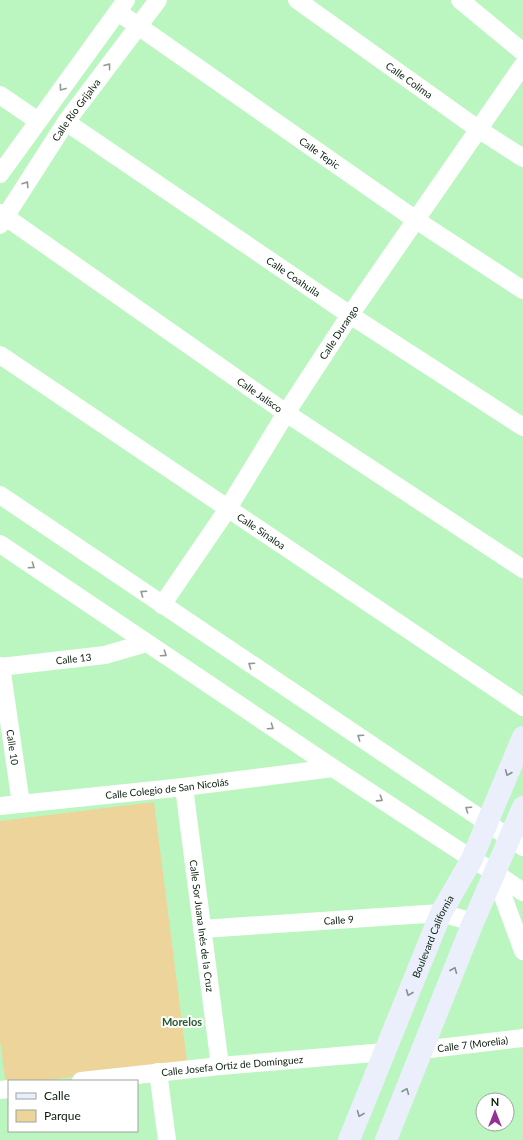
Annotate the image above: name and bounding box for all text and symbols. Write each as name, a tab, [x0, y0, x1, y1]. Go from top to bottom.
street label: Calle Colima	[384, 59, 435, 101]
one-way arrow	[103, 63, 111, 70]
street label: Calle Río Grijalva	[49, 76, 103, 143]
one-way arrow	[60, 84, 67, 91]
street label: Calle Tepic	[297, 135, 342, 171]
one-way arrow	[22, 181, 29, 188]
street label: Calle Coahuila	[264, 254, 323, 299]
street label: Calle Durango	[317, 303, 361, 362]
street label: Calle Jalisco	[235, 375, 285, 415]
street label: Calle Sinaloa	[235, 510, 288, 551]
one-way arrow	[28, 561, 35, 568]
one-way arrow	[141, 590, 148, 597]
one-way arrow	[159, 649, 166, 656]
street label: Calle 13	[55, 651, 92, 667]
one-way arrow	[249, 663, 256, 670]
one-way arrow	[267, 722, 274, 729]
street label: Calle 10	[4, 729, 21, 766]
one-way arrow	[357, 735, 364, 742]
one-way arrow	[505, 768, 513, 776]
street label: Calle Colegio de San Nicolás	[105, 775, 229, 801]
one-way arrow	[375, 794, 382, 801]
one-way arrow	[465, 806, 472, 814]
street label: Calle Sor Juana Inés de la Cruz	[187, 859, 216, 993]
street label: Boulevard California	[409, 893, 456, 980]
street label: Calle 9	[323, 913, 354, 927]
one-way arrow	[449, 967, 457, 975]
one-way arrow	[405, 990, 413, 997]
district label: Morelos	[162, 1015, 202, 1028]
street label: Calle 7 (Morelia)	[437, 1034, 509, 1054]
street label: Calle Josefa Ortiz de Domínguez	[161, 1053, 304, 1078]
legend	[8, 1080, 138, 1132]
one-way arrow	[401, 1087, 409, 1094]
text: Calle	[44, 1088, 70, 1103]
north arrow	[475, 1092, 515, 1132]
text: N	[491, 1095, 499, 1108]
text: Parque	[44, 1108, 81, 1123]
one-way arrow	[356, 1110, 364, 1117]

